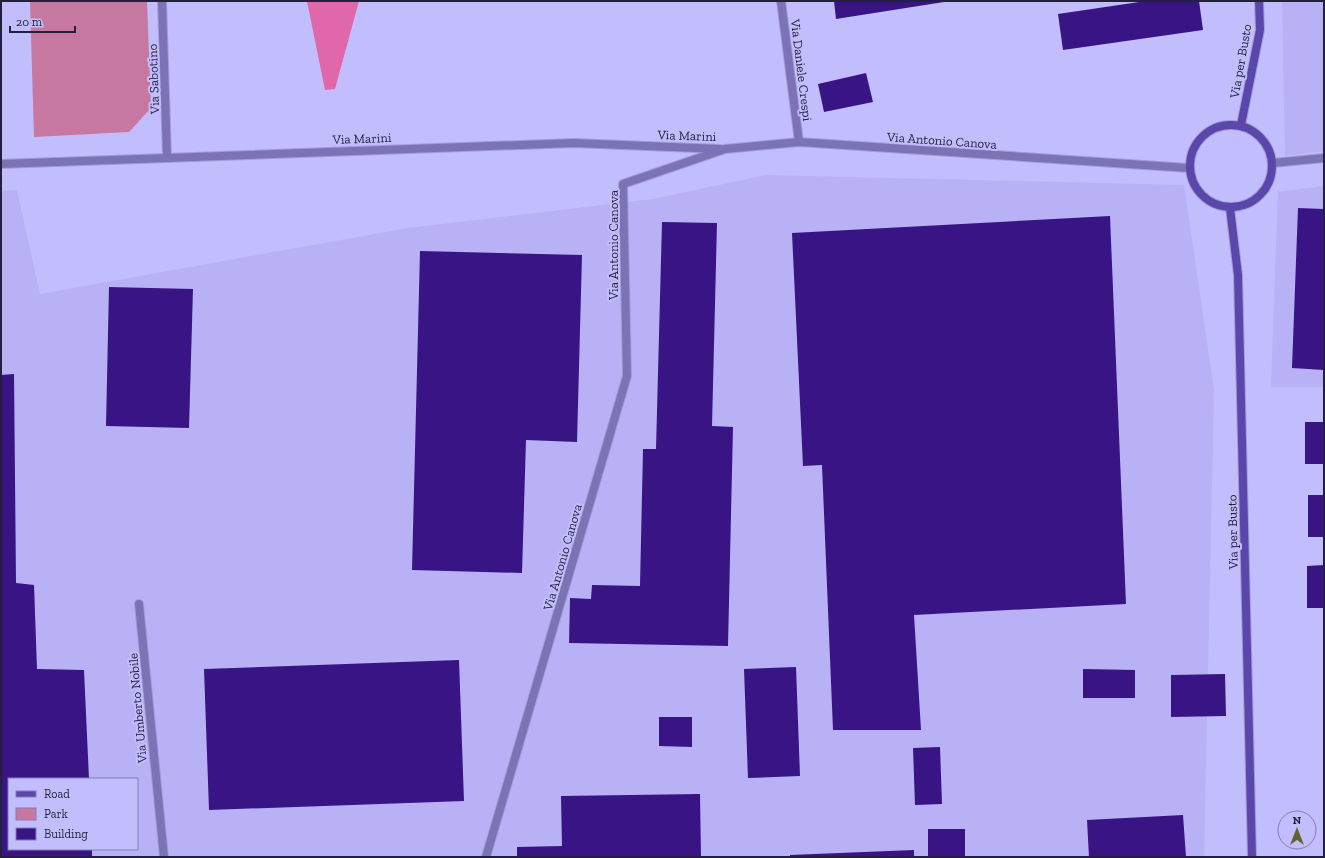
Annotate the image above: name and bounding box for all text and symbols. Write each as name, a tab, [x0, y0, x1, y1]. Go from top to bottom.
scale bar	[10, 8, 75, 34]
text: 20 m	[16, 15, 43, 29]
street label: Via Daniele Crespi	[788, 17, 815, 122]
street label: Via per Busto	[1226, 23, 1254, 100]
street label: Via Sabotino	[145, 43, 162, 115]
street label: Via Marini	[656, 127, 717, 144]
street label: Via Antonio Canova	[885, 129, 998, 152]
street label: Via Marini	[331, 130, 392, 147]
street label: Via Antonio Canova	[606, 189, 621, 301]
street label: Via per Busto	[1224, 494, 1241, 571]
street label: Via Antonio Canova	[540, 501, 585, 613]
street label: Via Umberto Nobile	[125, 652, 150, 765]
legend	[8, 778, 138, 850]
text: Road	[44, 787, 70, 801]
text: Park	[44, 807, 69, 821]
north arrow	[1277, 810, 1317, 850]
text: N	[1293, 814, 1302, 827]
text: Building	[44, 827, 88, 841]

